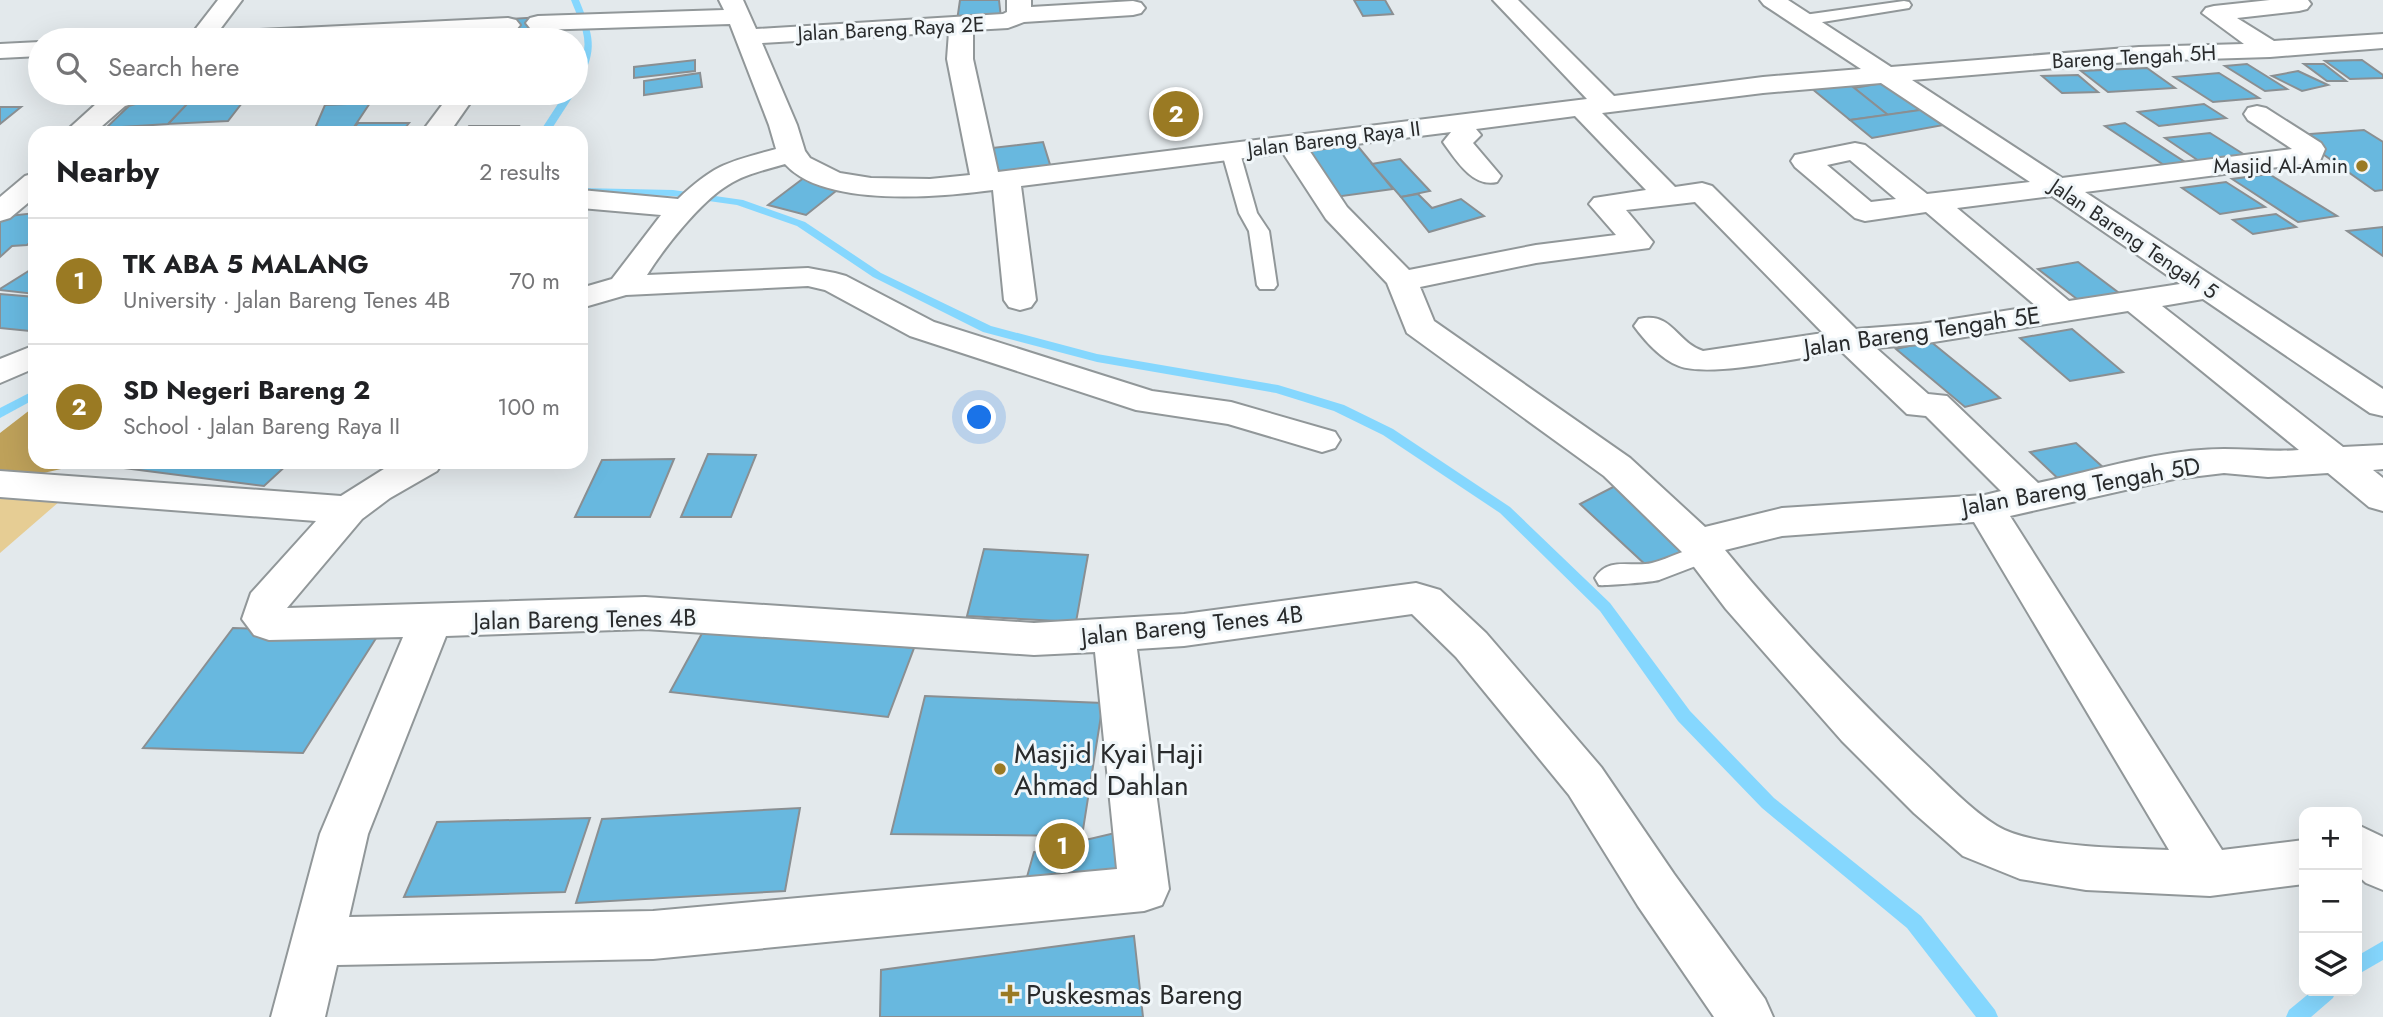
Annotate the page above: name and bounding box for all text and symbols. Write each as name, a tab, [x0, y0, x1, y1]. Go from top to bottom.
street label: Jalan Bareng Raya 2E	[794, 9, 985, 49]
search box	[28, 28, 588, 105]
street label: Bareng Tengah 5H	[2051, 38, 2217, 76]
icon: search	[52, 48, 90, 86]
text: Search here	[108, 48, 240, 86]
pin: 2	[1153, 88, 1199, 140]
street label: Jalan Bareng Raya II	[1243, 114, 1422, 165]
text: Nearby	[56, 150, 159, 193]
place label: Masjid Al-Amin	[2214, 151, 2348, 181]
text: 2 results	[479, 155, 560, 189]
marker: Masjid Al-Amin	[2354, 158, 2370, 174]
street label: Jalan Bareng Tengah 5	[2041, 170, 2224, 307]
text: TK ABA 5 MALANG	[123, 245, 369, 283]
text: 1	[73, 264, 85, 298]
text: 70 m	[509, 264, 560, 298]
text: University · Jalan Bareng Tenes 4B	[123, 283, 450, 317]
street label: Jalan Bareng Tengah 5E	[1799, 297, 2042, 365]
text: SD Negeri Bareng 2	[123, 371, 370, 409]
text: 2	[71, 390, 87, 424]
text: 100 m	[497, 390, 560, 424]
your location	[962, 400, 996, 434]
text: School · Jalan Bareng Raya II	[123, 409, 400, 443]
street label: Jalan Bareng Tengah 5D	[1956, 448, 2203, 525]
street label: Jalan Bareng Tenes 4B	[1076, 596, 1305, 654]
street label: Jalan Bareng Tenes 4B	[470, 600, 697, 638]
place label: Masjid Kyai Haji Ahmad Dahlan	[1014, 733, 1204, 806]
marker: Masjid Kyai Haji Ahmad Dahlan	[992, 761, 1008, 777]
map controls	[2299, 807, 2362, 996]
button: +	[2299, 807, 2362, 870]
pin: 1	[1039, 820, 1085, 872]
button: −	[2299, 870, 2362, 933]
button: layers	[2299, 933, 2362, 996]
place label: Puskesmas Bareng	[1026, 974, 1243, 1015]
marker: Puskesmas Bareng	[1000, 984, 1020, 1004]

